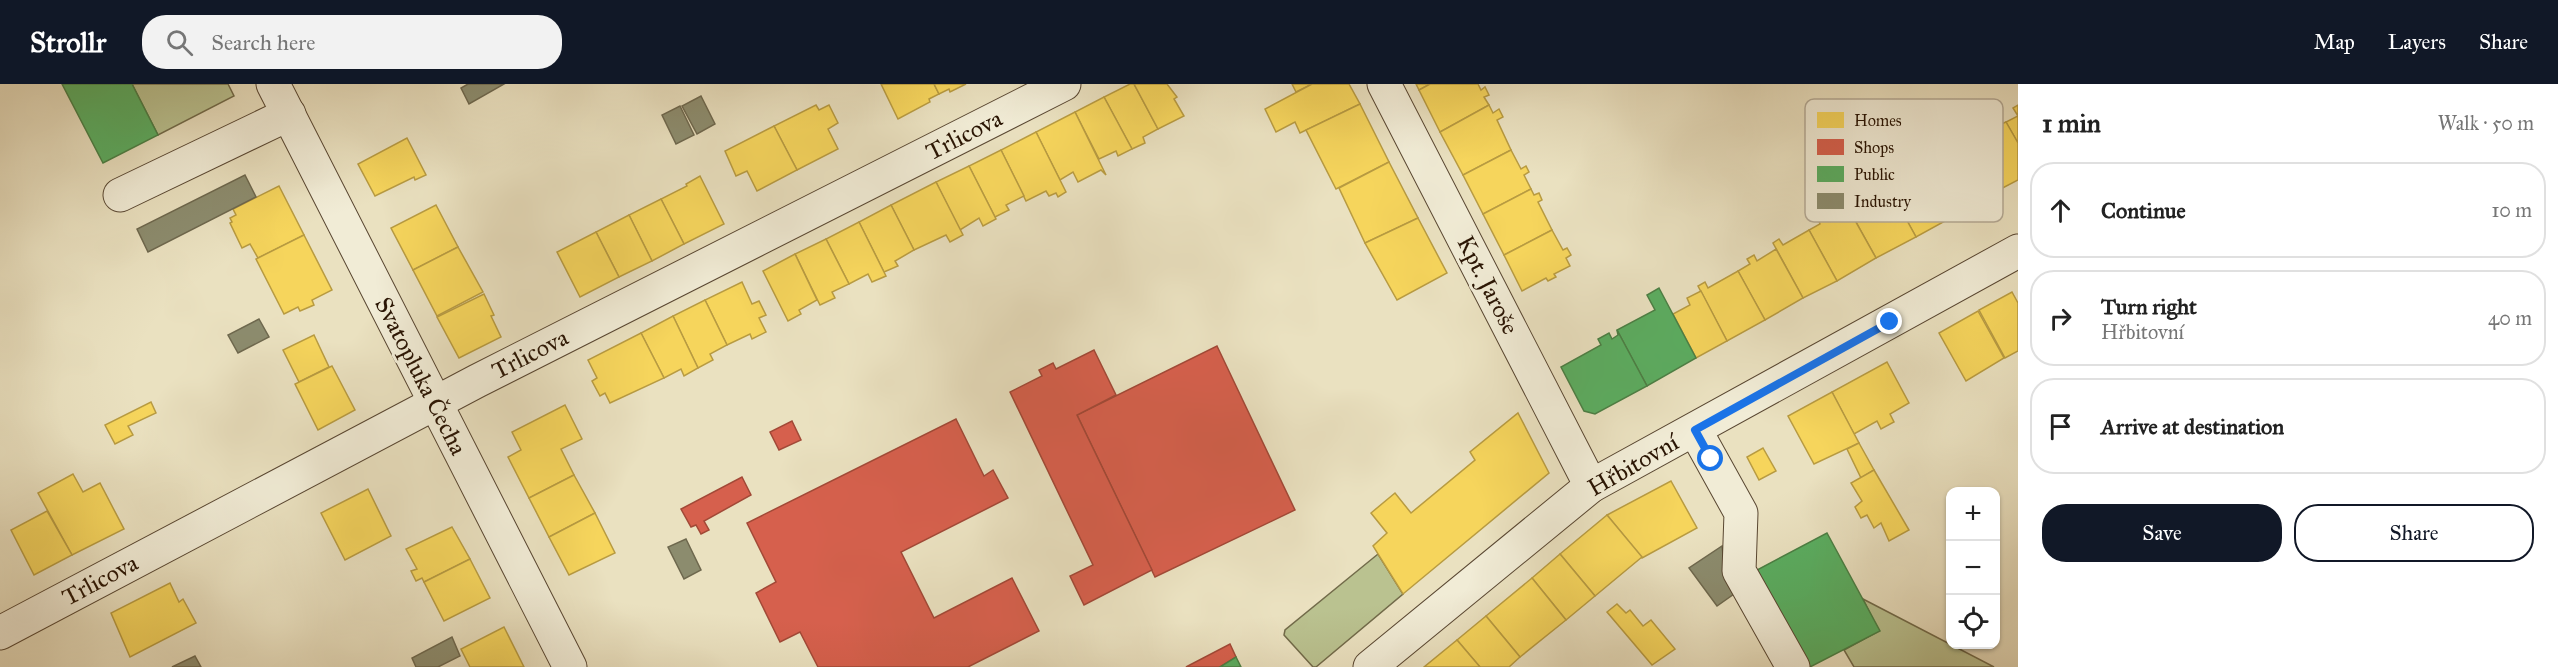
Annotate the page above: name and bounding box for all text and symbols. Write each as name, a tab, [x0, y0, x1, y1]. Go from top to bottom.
search box	[142, 15, 562, 69]
text: Strollr	[30, 25, 106, 60]
icon: search	[163, 26, 196, 59]
text: Search here	[211, 29, 315, 56]
text: Map	[2314, 29, 2355, 55]
text: Layers	[2388, 29, 2446, 55]
text: Share	[2479, 29, 2528, 55]
legend	[1805, 99, 2003, 222]
street label: Trlicova	[921, 103, 1008, 167]
text: 1 min	[2042, 107, 2101, 139]
text: Homes	[1854, 111, 1902, 130]
text: Walk · 50 m	[2438, 111, 2534, 135]
text: Shops	[1854, 138, 1894, 157]
text: Public	[1854, 165, 1895, 184]
text: Industry	[1854, 192, 1912, 211]
icon: ahead	[2044, 194, 2077, 227]
text: Continue	[2101, 197, 2186, 224]
text: 10 m	[2491, 198, 2532, 222]
street label: Kpt. Jaroše	[1450, 231, 1526, 339]
street label: Svatopluka Čecha	[368, 292, 474, 461]
text: Turn right	[2101, 293, 2197, 320]
icon: right	[2044, 302, 2077, 335]
text: 40 m	[2488, 306, 2532, 330]
route end	[1876, 308, 1902, 334]
text: Hřbitovní	[2101, 320, 2184, 344]
street label: Trlicova	[487, 322, 574, 386]
icon: arrive	[2044, 410, 2077, 443]
text: Arrive at destination	[2101, 413, 2284, 440]
street label: Hřbitovní	[1582, 426, 1685, 503]
route start	[1697, 445, 1723, 471]
map controls	[1946, 487, 2000, 649]
button: +	[1946, 487, 2000, 541]
button: Save	[2042, 504, 2282, 562]
button: Share	[2294, 504, 2534, 562]
button: −	[1946, 541, 2000, 595]
street label: Trlicova	[57, 547, 144, 612]
button: locate	[1946, 595, 2000, 649]

